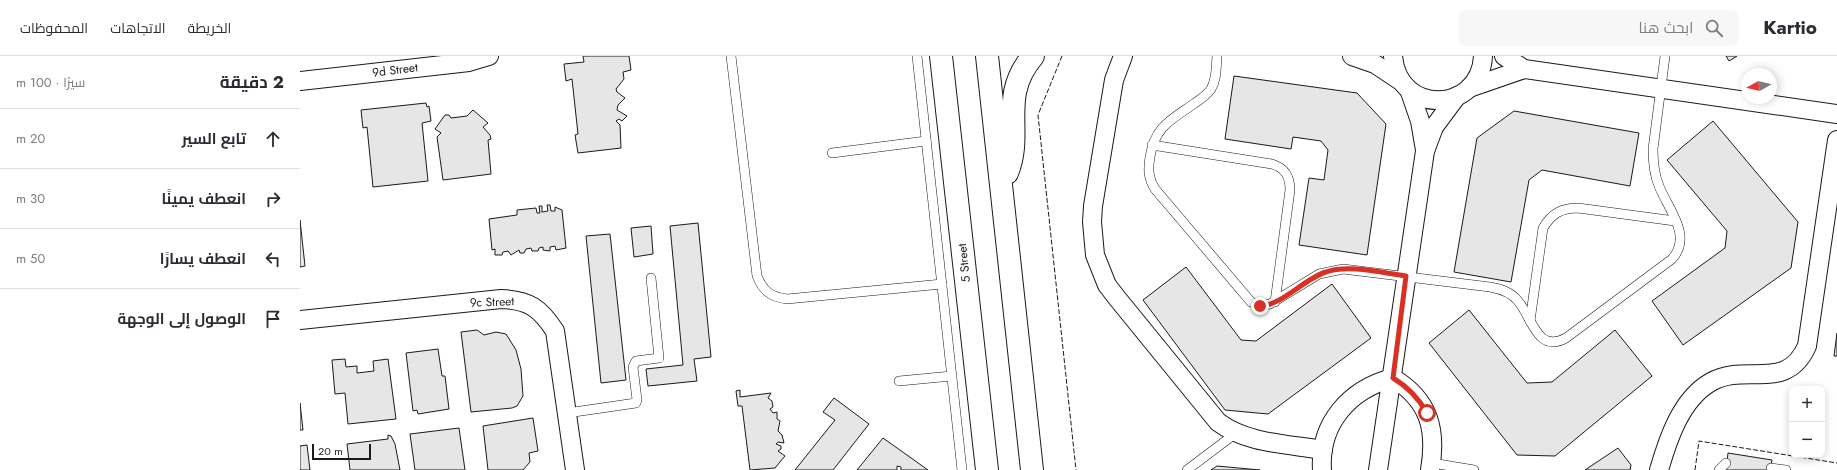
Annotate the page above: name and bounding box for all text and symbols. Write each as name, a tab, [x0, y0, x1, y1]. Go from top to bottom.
search box	[1459, 10, 1739, 46]
text: Kartio	[1763, 14, 1817, 41]
text: ابحث هنا	[1639, 17, 1693, 39]
icon: search	[1703, 17, 1725, 39]
text: المحفوظات	[20, 18, 88, 38]
text: الاتجاهات	[110, 18, 166, 38]
text: الخريطة	[188, 18, 231, 38]
street label: 9d Street	[371, 58, 419, 82]
north arrow	[1741, 68, 1777, 104]
text: 2 دقيقة	[220, 70, 284, 94]
text: سيرًا · 100 m	[16, 73, 85, 92]
text: تابع السير	[182, 128, 246, 150]
icon: ahead	[262, 128, 284, 150]
text: 20 m	[16, 129, 45, 148]
text: انعطف يمينًا	[162, 188, 246, 210]
icon: right	[262, 188, 284, 210]
text: 30 m	[16, 189, 45, 208]
street label: 5 Street	[953, 243, 975, 283]
text: انعطف يسارًا	[160, 248, 246, 270]
icon: left	[262, 248, 284, 270]
text: 50 m	[16, 249, 45, 268]
street label: 9c Street	[469, 292, 515, 312]
route end	[1251, 297, 1269, 315]
text: الوصول إلى الوجهة	[117, 308, 246, 330]
icon: arrive	[262, 308, 284, 330]
map controls	[1789, 386, 1825, 458]
button: +	[1789, 386, 1825, 422]
route start	[1418, 404, 1436, 422]
button: −	[1789, 422, 1825, 458]
scale bar	[312, 442, 371, 461]
text: 20 m	[318, 443, 343, 459]

